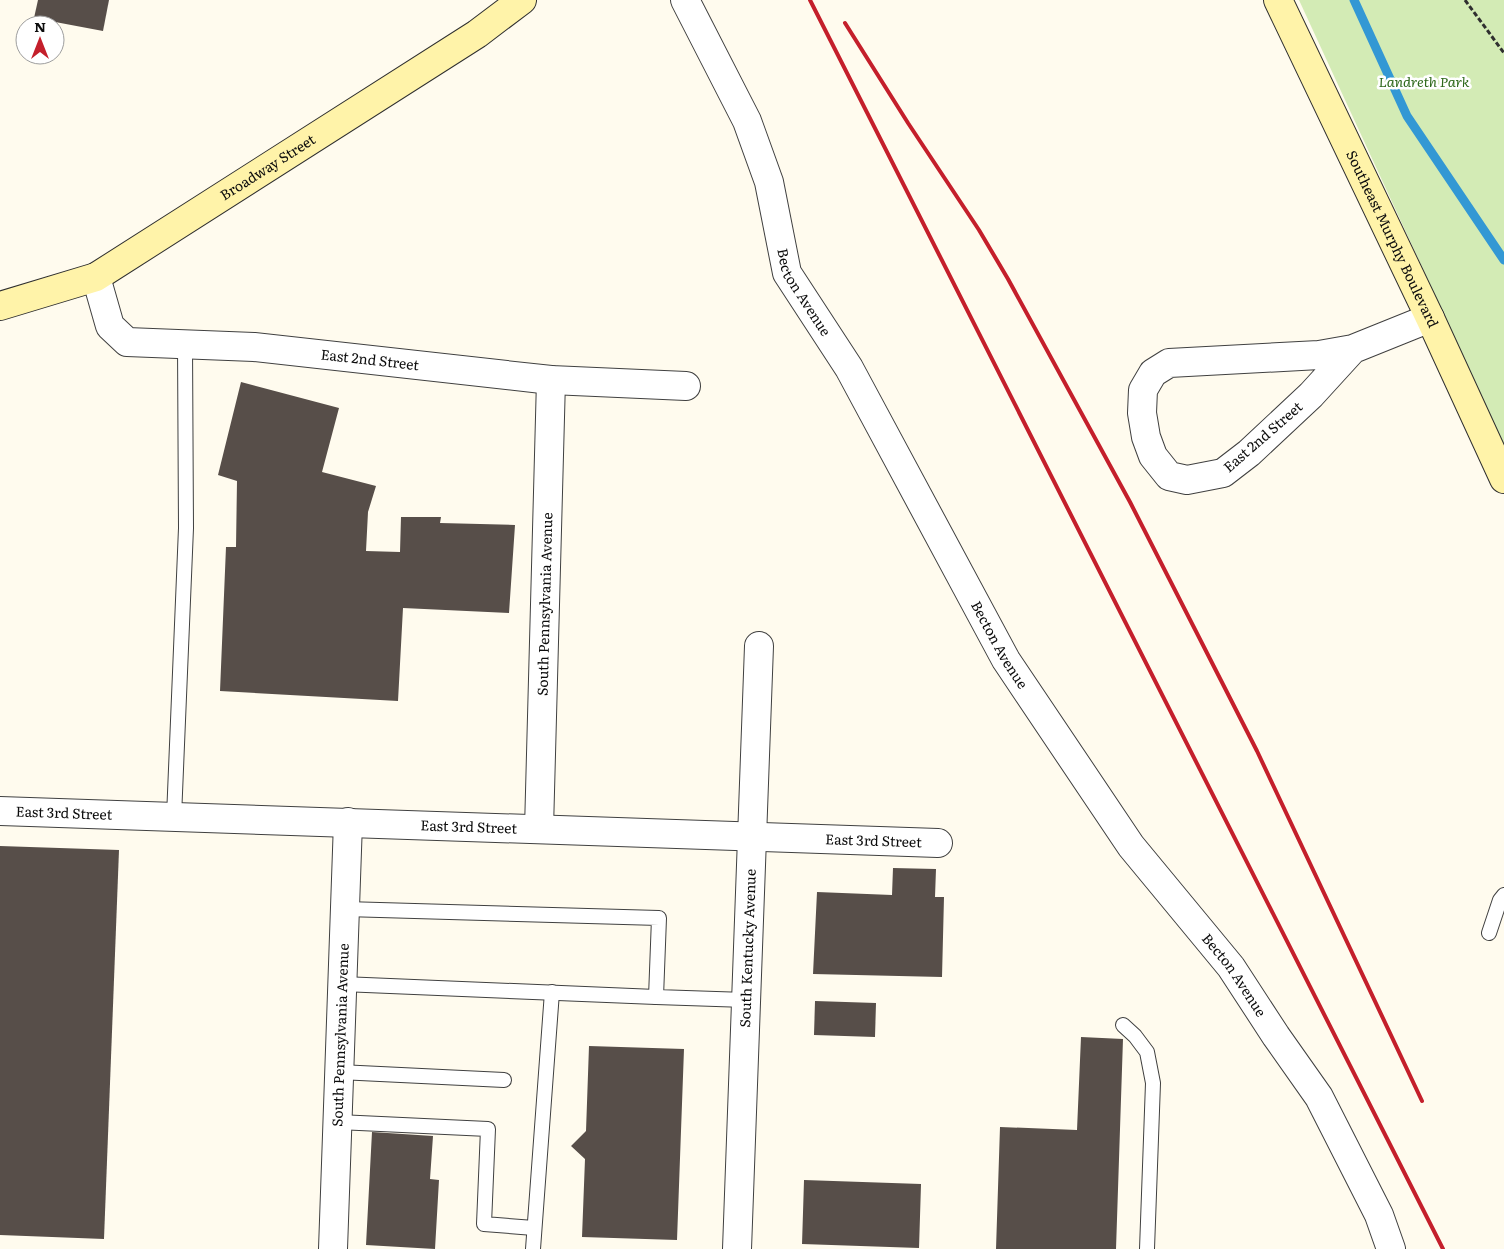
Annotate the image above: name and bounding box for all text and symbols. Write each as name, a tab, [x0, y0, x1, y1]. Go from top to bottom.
north arrow	[15, 15, 65, 65]
text: N	[34, 16, 46, 36]
park label: Landreth Park	[1379, 71, 1470, 91]
street label: Broadway Street	[216, 129, 319, 204]
street label: Southeast Murphy Boulevard	[1342, 147, 1444, 331]
street label: Becton Avenue	[773, 247, 836, 340]
street label: East 2nd Street	[320, 343, 421, 374]
street label: East 2nd Street	[1219, 396, 1306, 476]
street label: South Pennsylvania Avenue	[532, 512, 556, 696]
street label: Becton Avenue	[967, 597, 1033, 692]
street label: East 3rd Street	[15, 801, 113, 824]
street label: East 3rd Street	[420, 814, 518, 838]
street label: East 3rd Street	[825, 828, 922, 851]
street label: South Kentucky Avenue	[734, 868, 760, 1028]
street label: Becton Avenue	[1198, 928, 1272, 1020]
street label: South Pennsylvania Avenue	[326, 943, 353, 1127]

